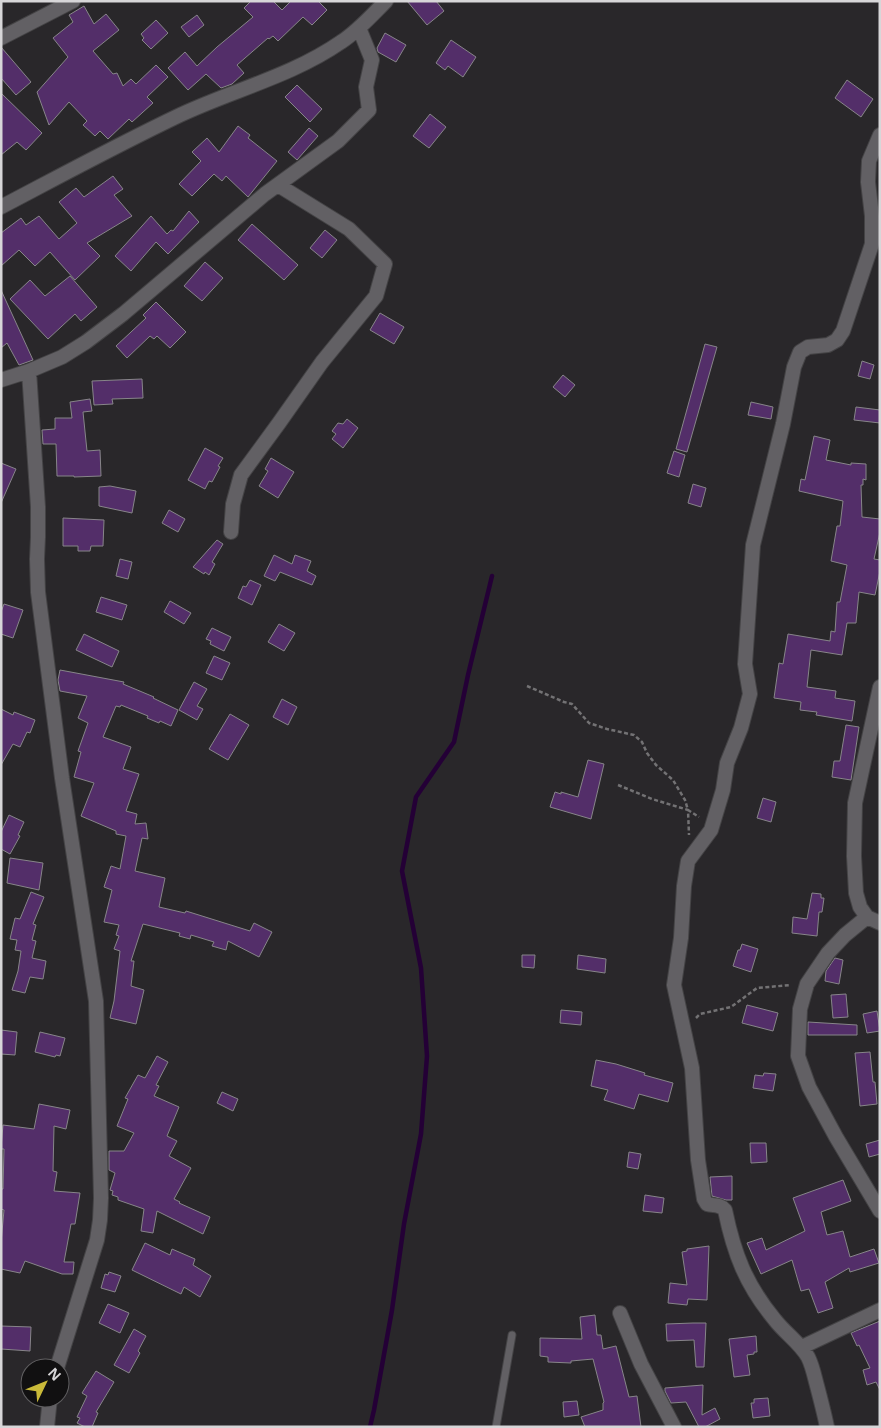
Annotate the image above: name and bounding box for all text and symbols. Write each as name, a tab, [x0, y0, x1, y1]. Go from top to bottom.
north arrow	[20, 1358, 70, 1408]
text: N	[44, 1363, 66, 1384]

